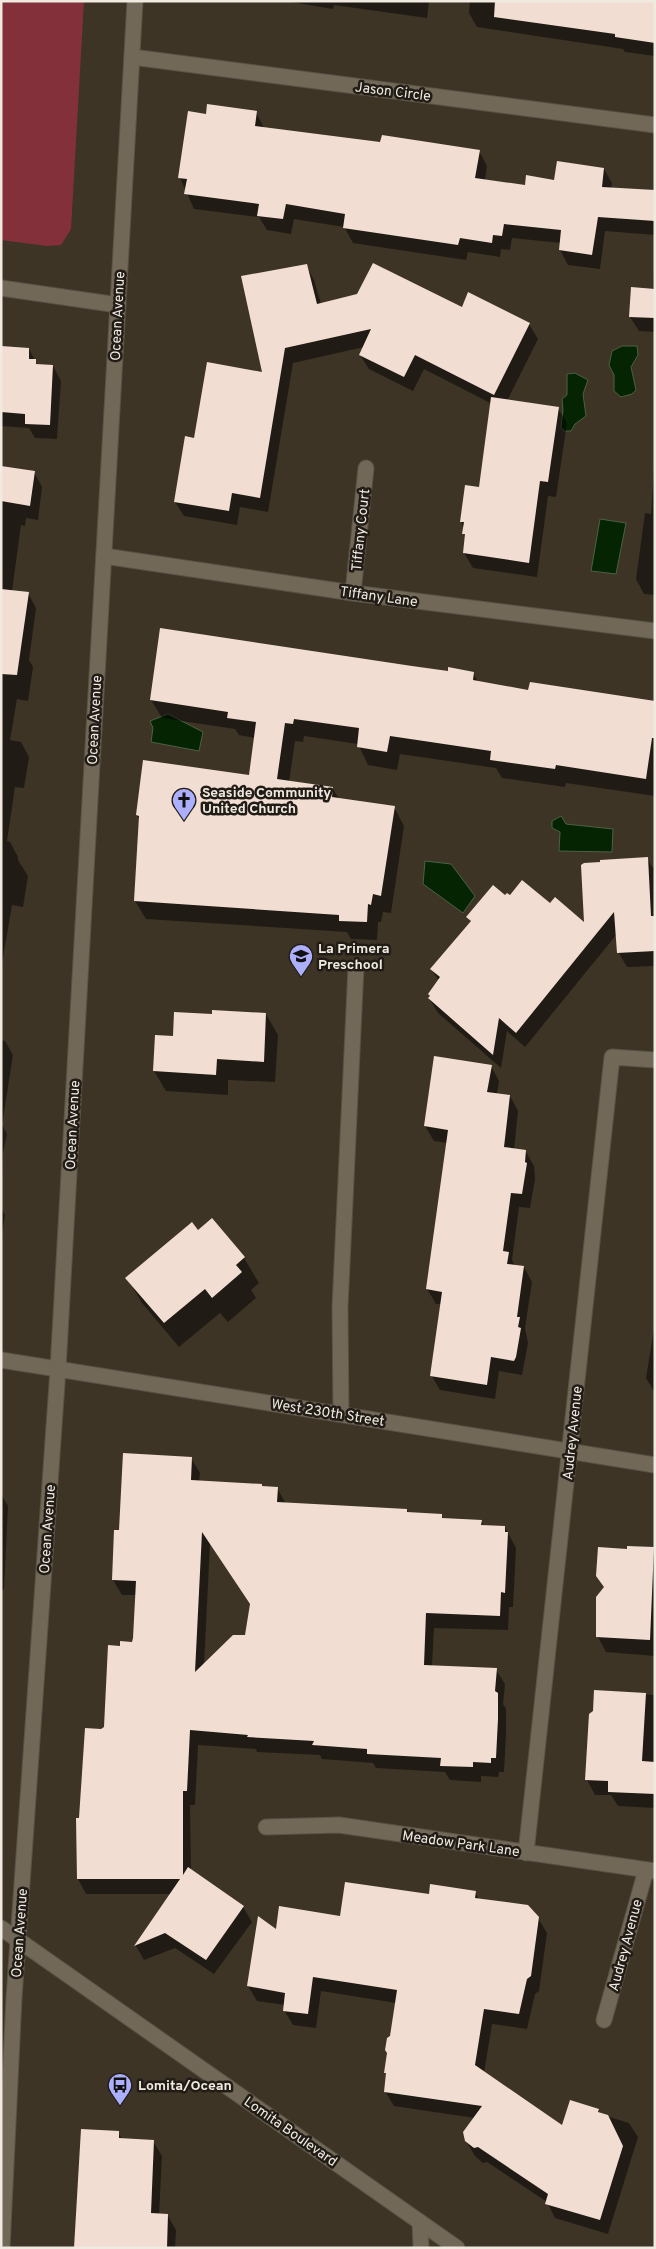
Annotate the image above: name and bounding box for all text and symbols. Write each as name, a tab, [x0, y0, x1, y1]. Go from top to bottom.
street label: Jason Circle	[354, 79, 432, 106]
street label: Ocean Avenue	[108, 271, 129, 361]
street label: Tiffany Court	[349, 488, 374, 572]
street label: Tiffany Lane	[339, 584, 419, 611]
street label: Ocean Avenue	[85, 675, 106, 765]
place label: Seaside Community United Church	[202, 785, 331, 818]
church icon: Seaside Community United Church	[171, 787, 197, 821]
place label: La Primera Preschool	[318, 941, 390, 974]
school or university icon: La Primera Preschool	[288, 943, 314, 977]
street label: Ocean Avenue	[63, 1080, 84, 1170]
street label: Audrey Avenue	[560, 1385, 587, 1481]
street label: West 230th Street	[270, 1396, 386, 1431]
street label: Ocean Avenue	[37, 1484, 60, 1574]
street label: Meadow Park Lane	[401, 1828, 521, 1861]
street label: Ocean Avenue	[9, 1888, 32, 1978]
street label: Audrey Avenue	[606, 1898, 647, 1993]
bus stop icon: Lomita/Ocean	[107, 2072, 133, 2106]
place label: Lomita/Ocean	[138, 2078, 232, 2095]
street label: Lomita Boulevard	[240, 2094, 340, 2171]

